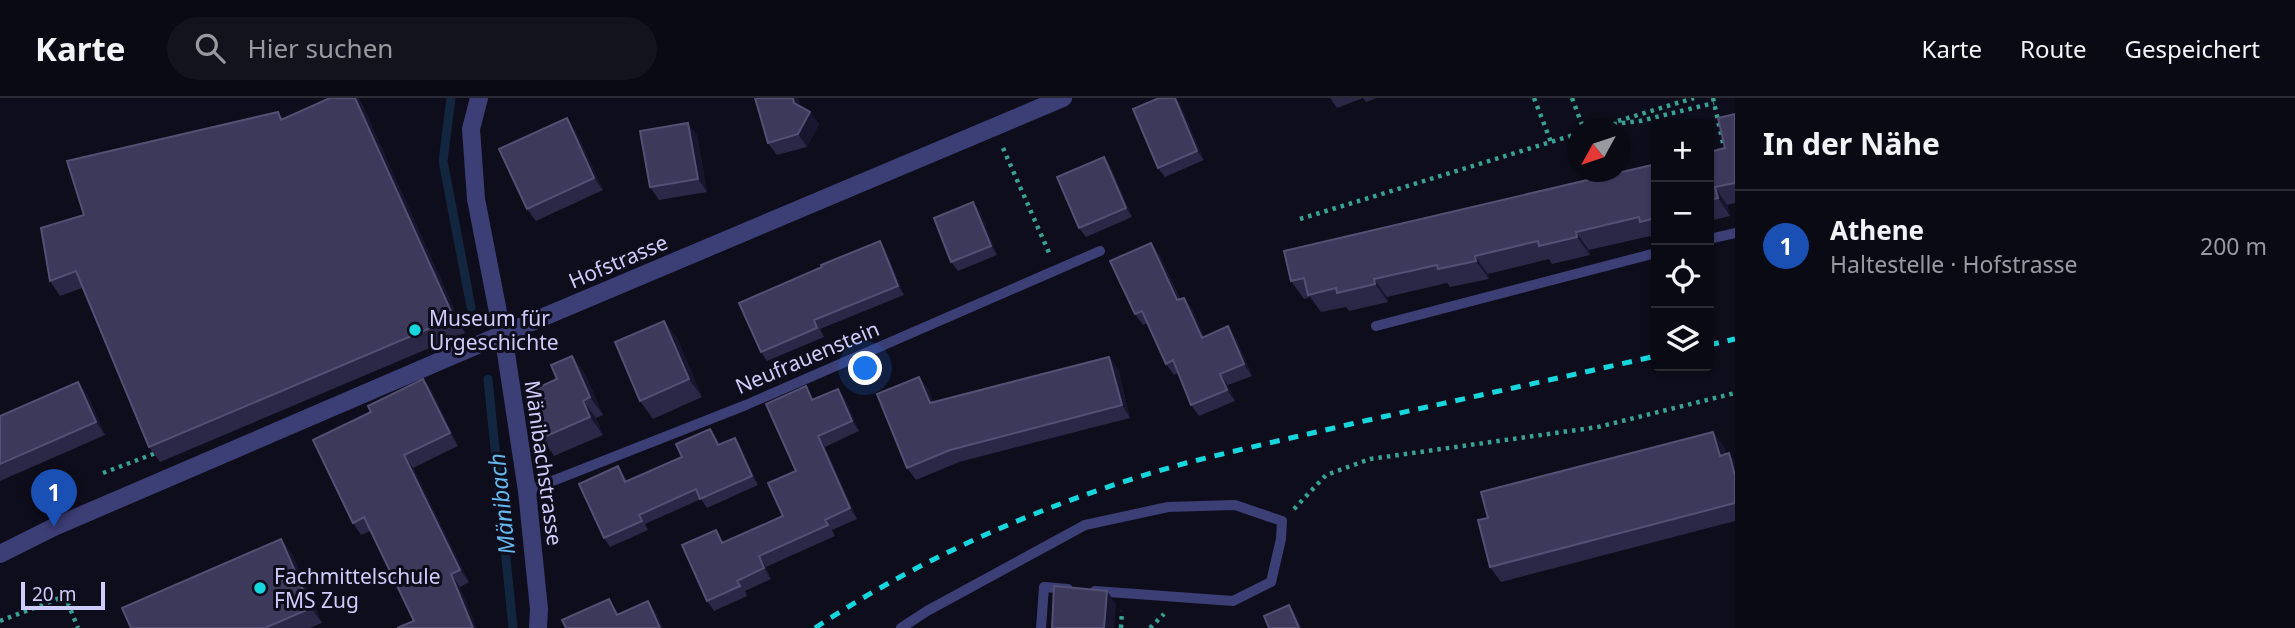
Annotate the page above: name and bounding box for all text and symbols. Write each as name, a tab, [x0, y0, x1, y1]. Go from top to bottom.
search box	[167, 17, 657, 80]
text: Karte	[35, 26, 125, 71]
icon: search	[191, 29, 229, 67]
text: Hier suchen	[247, 30, 393, 66]
text: Karte	[1922, 32, 1982, 65]
text: Route	[2020, 32, 2087, 65]
text: Gespeichert	[2125, 32, 2260, 65]
north arrow	[1567, 119, 1630, 182]
map controls	[1651, 119, 1714, 371]
button: +	[1651, 119, 1714, 182]
text: In der Nähe	[1763, 123, 1940, 164]
button: −	[1651, 182, 1714, 245]
text: Athene	[1830, 212, 1924, 248]
street label: Hofstrasse	[564, 228, 672, 294]
text: 1	[1779, 230, 1793, 262]
text: 200 m	[2200, 230, 2267, 262]
button: locate	[1651, 245, 1714, 308]
text: Haltestelle · Hofstrasse	[1830, 248, 2078, 280]
place label: Museum für Urgeschichte	[429, 304, 559, 356]
button: layers	[1651, 308, 1714, 371]
street label: Neufrauenstein	[731, 314, 883, 400]
marker: Museum für Urgeschichte	[407, 322, 423, 338]
your location	[848, 351, 882, 385]
street label: Mänibachstrasse	[519, 379, 569, 547]
water label: Mänibach	[480, 452, 522, 556]
pin: 1	[31, 469, 77, 527]
place label: Fachmittelschule FMS Zug	[274, 562, 441, 614]
scale bar	[21, 579, 105, 611]
marker: Fachmittelschule FMS Zug	[252, 580, 268, 596]
text: 20 m	[32, 581, 76, 607]

